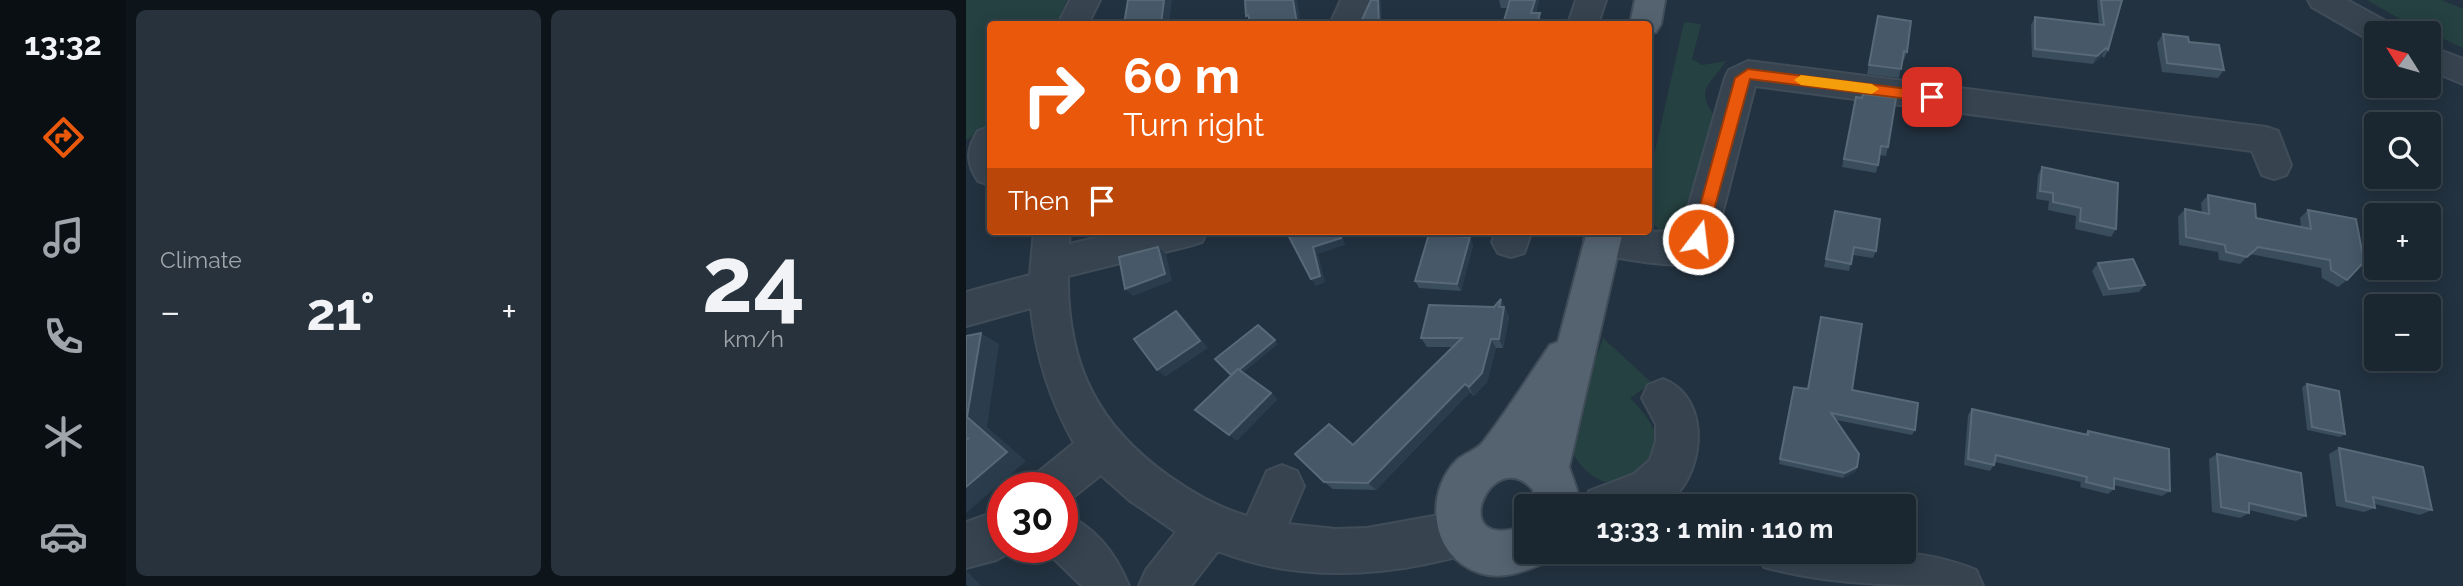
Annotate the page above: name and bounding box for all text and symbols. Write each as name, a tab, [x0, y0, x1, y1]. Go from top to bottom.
north arrow	[2364, 21, 2441, 98]
map controls	[2364, 21, 2441, 371]
text: 13:32	[24, 25, 102, 62]
text: 60 m	[1123, 47, 1240, 104]
icon: right	[1008, 49, 1099, 140]
pin	[1902, 67, 1962, 127]
icon: arrive	[1913, 78, 1951, 116]
text: Turn right	[1123, 106, 1264, 143]
button: search	[2364, 112, 2441, 189]
icon: directions	[39, 113, 88, 162]
icon: arrive	[1083, 182, 1121, 220]
text: Then	[1008, 186, 1069, 216]
position arrow	[1661, 202, 1735, 276]
button: +	[2364, 203, 2441, 280]
icon: music	[39, 213, 88, 262]
text: 24	[702, 226, 805, 333]
text: Climate	[160, 246, 242, 273]
text: 21°	[307, 281, 375, 342]
text: −	[160, 289, 180, 334]
text: +	[501, 289, 517, 334]
button: −	[2364, 294, 2441, 371]
icon: phone	[39, 312, 88, 361]
text: km/h	[723, 325, 784, 352]
icon: climate	[39, 412, 88, 461]
speed limit sign: 30	[987, 472, 1078, 563]
icon: car	[39, 512, 88, 561]
text: 13:33 · 1 min · 110 m	[1596, 514, 1834, 544]

